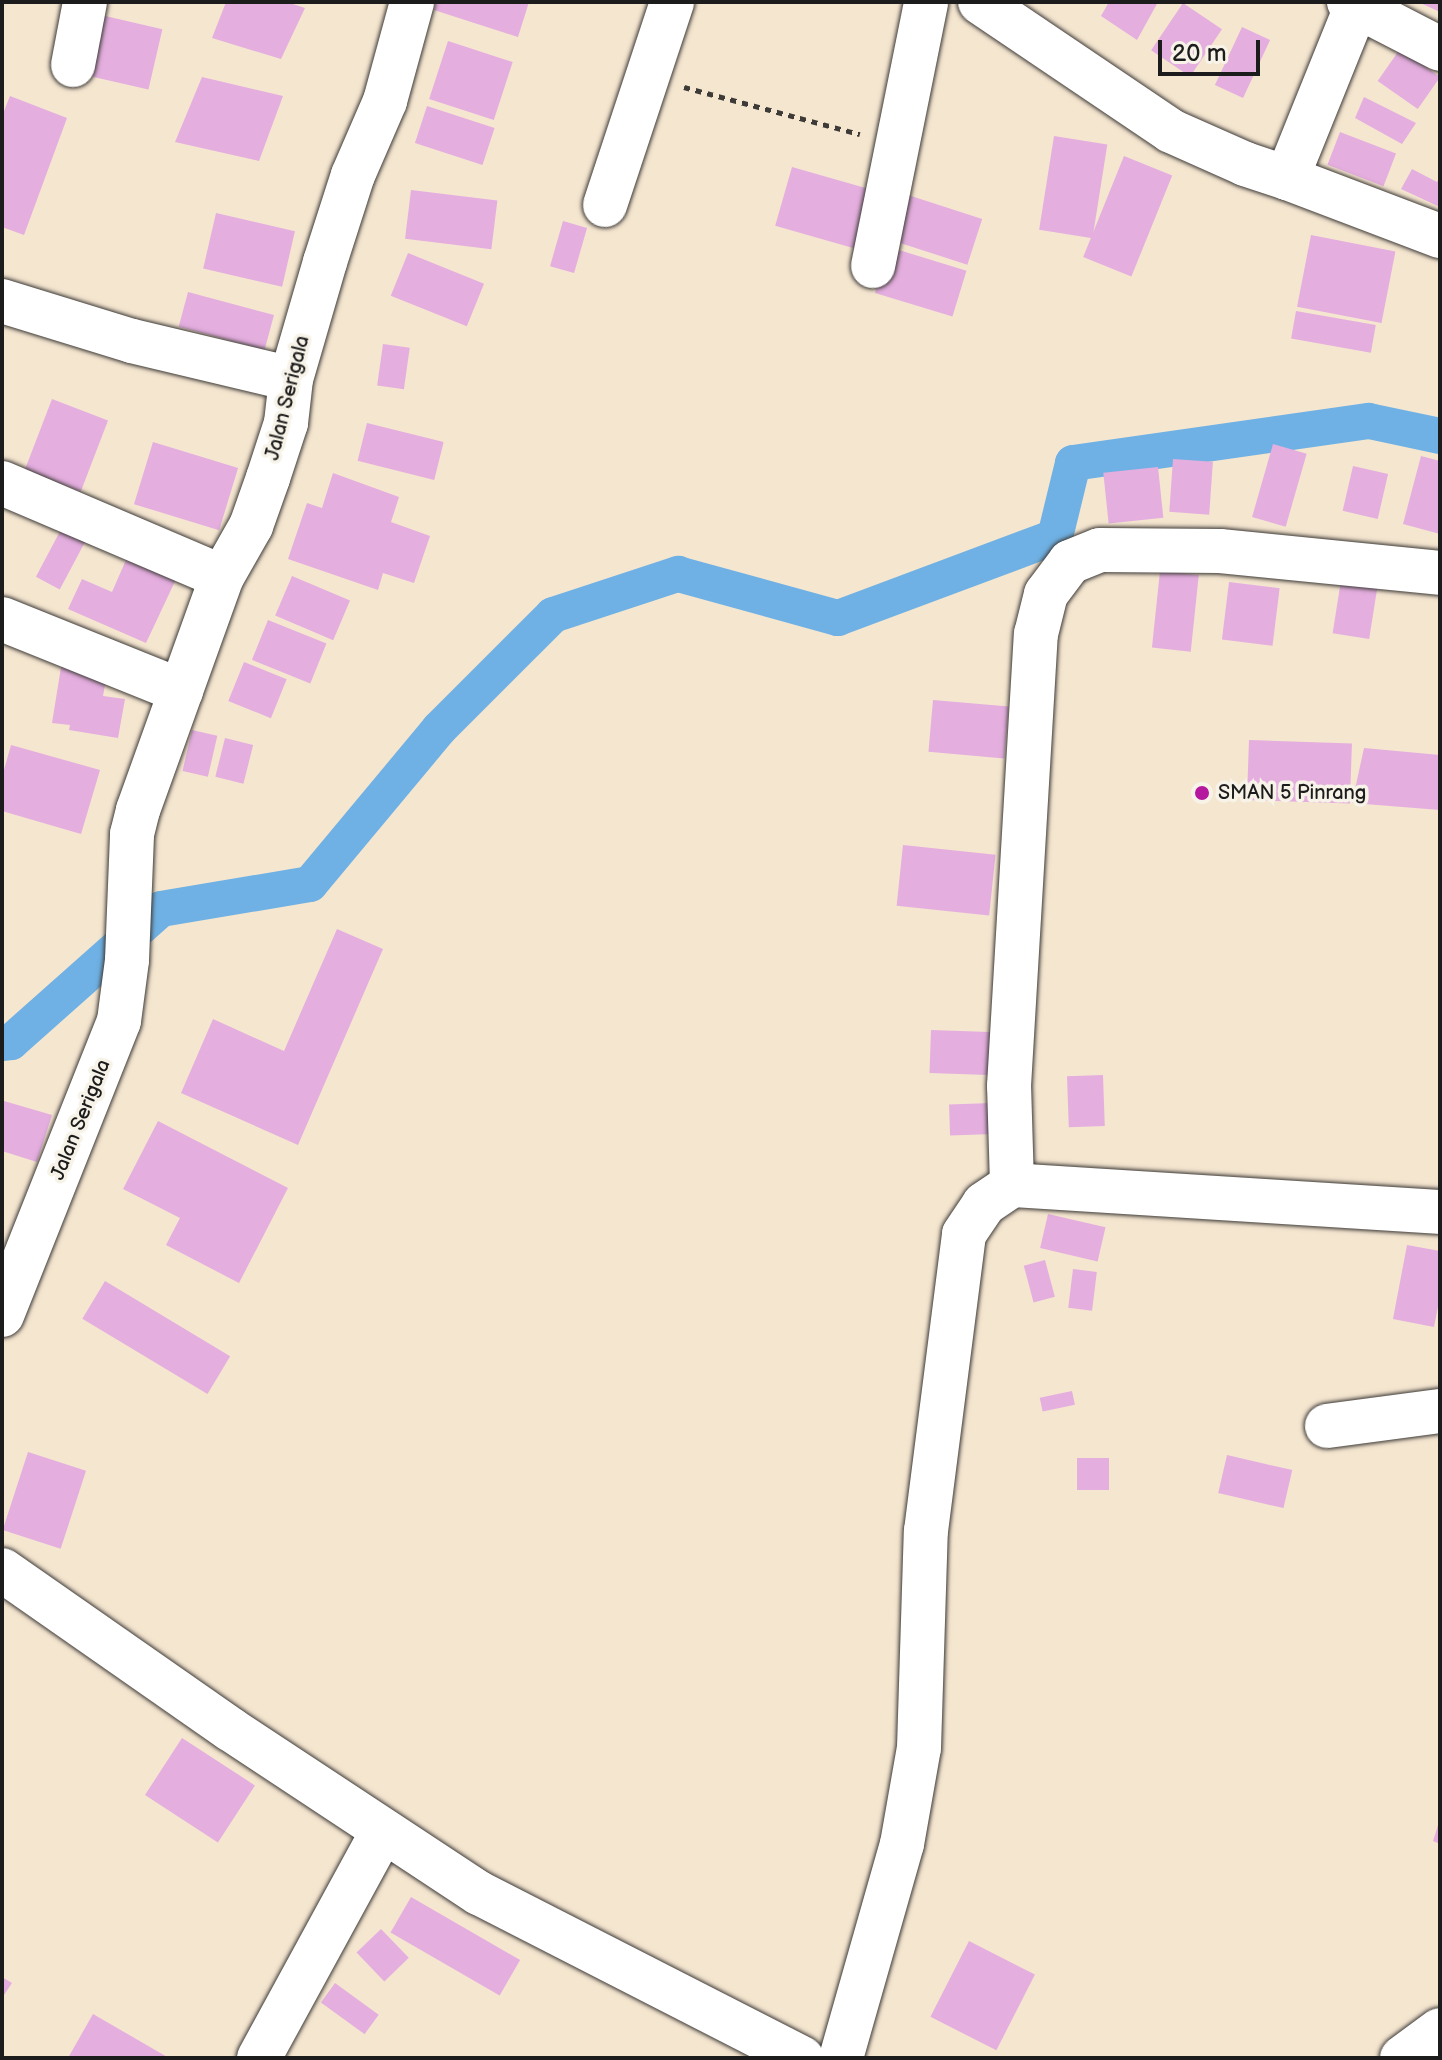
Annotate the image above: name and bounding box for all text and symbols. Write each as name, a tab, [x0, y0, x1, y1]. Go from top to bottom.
scale bar	[1162, 24, 1264, 74]
text: 20 m	[1172, 39, 1227, 68]
street label: Jalan Serigala	[261, 333, 315, 463]
place label: SMAN 5 Pinrang	[1218, 781, 1366, 805]
marker: SMAN 5 Pinrang	[1193, 784, 1211, 802]
street label: Jalan Serigala	[46, 1056, 116, 1184]

